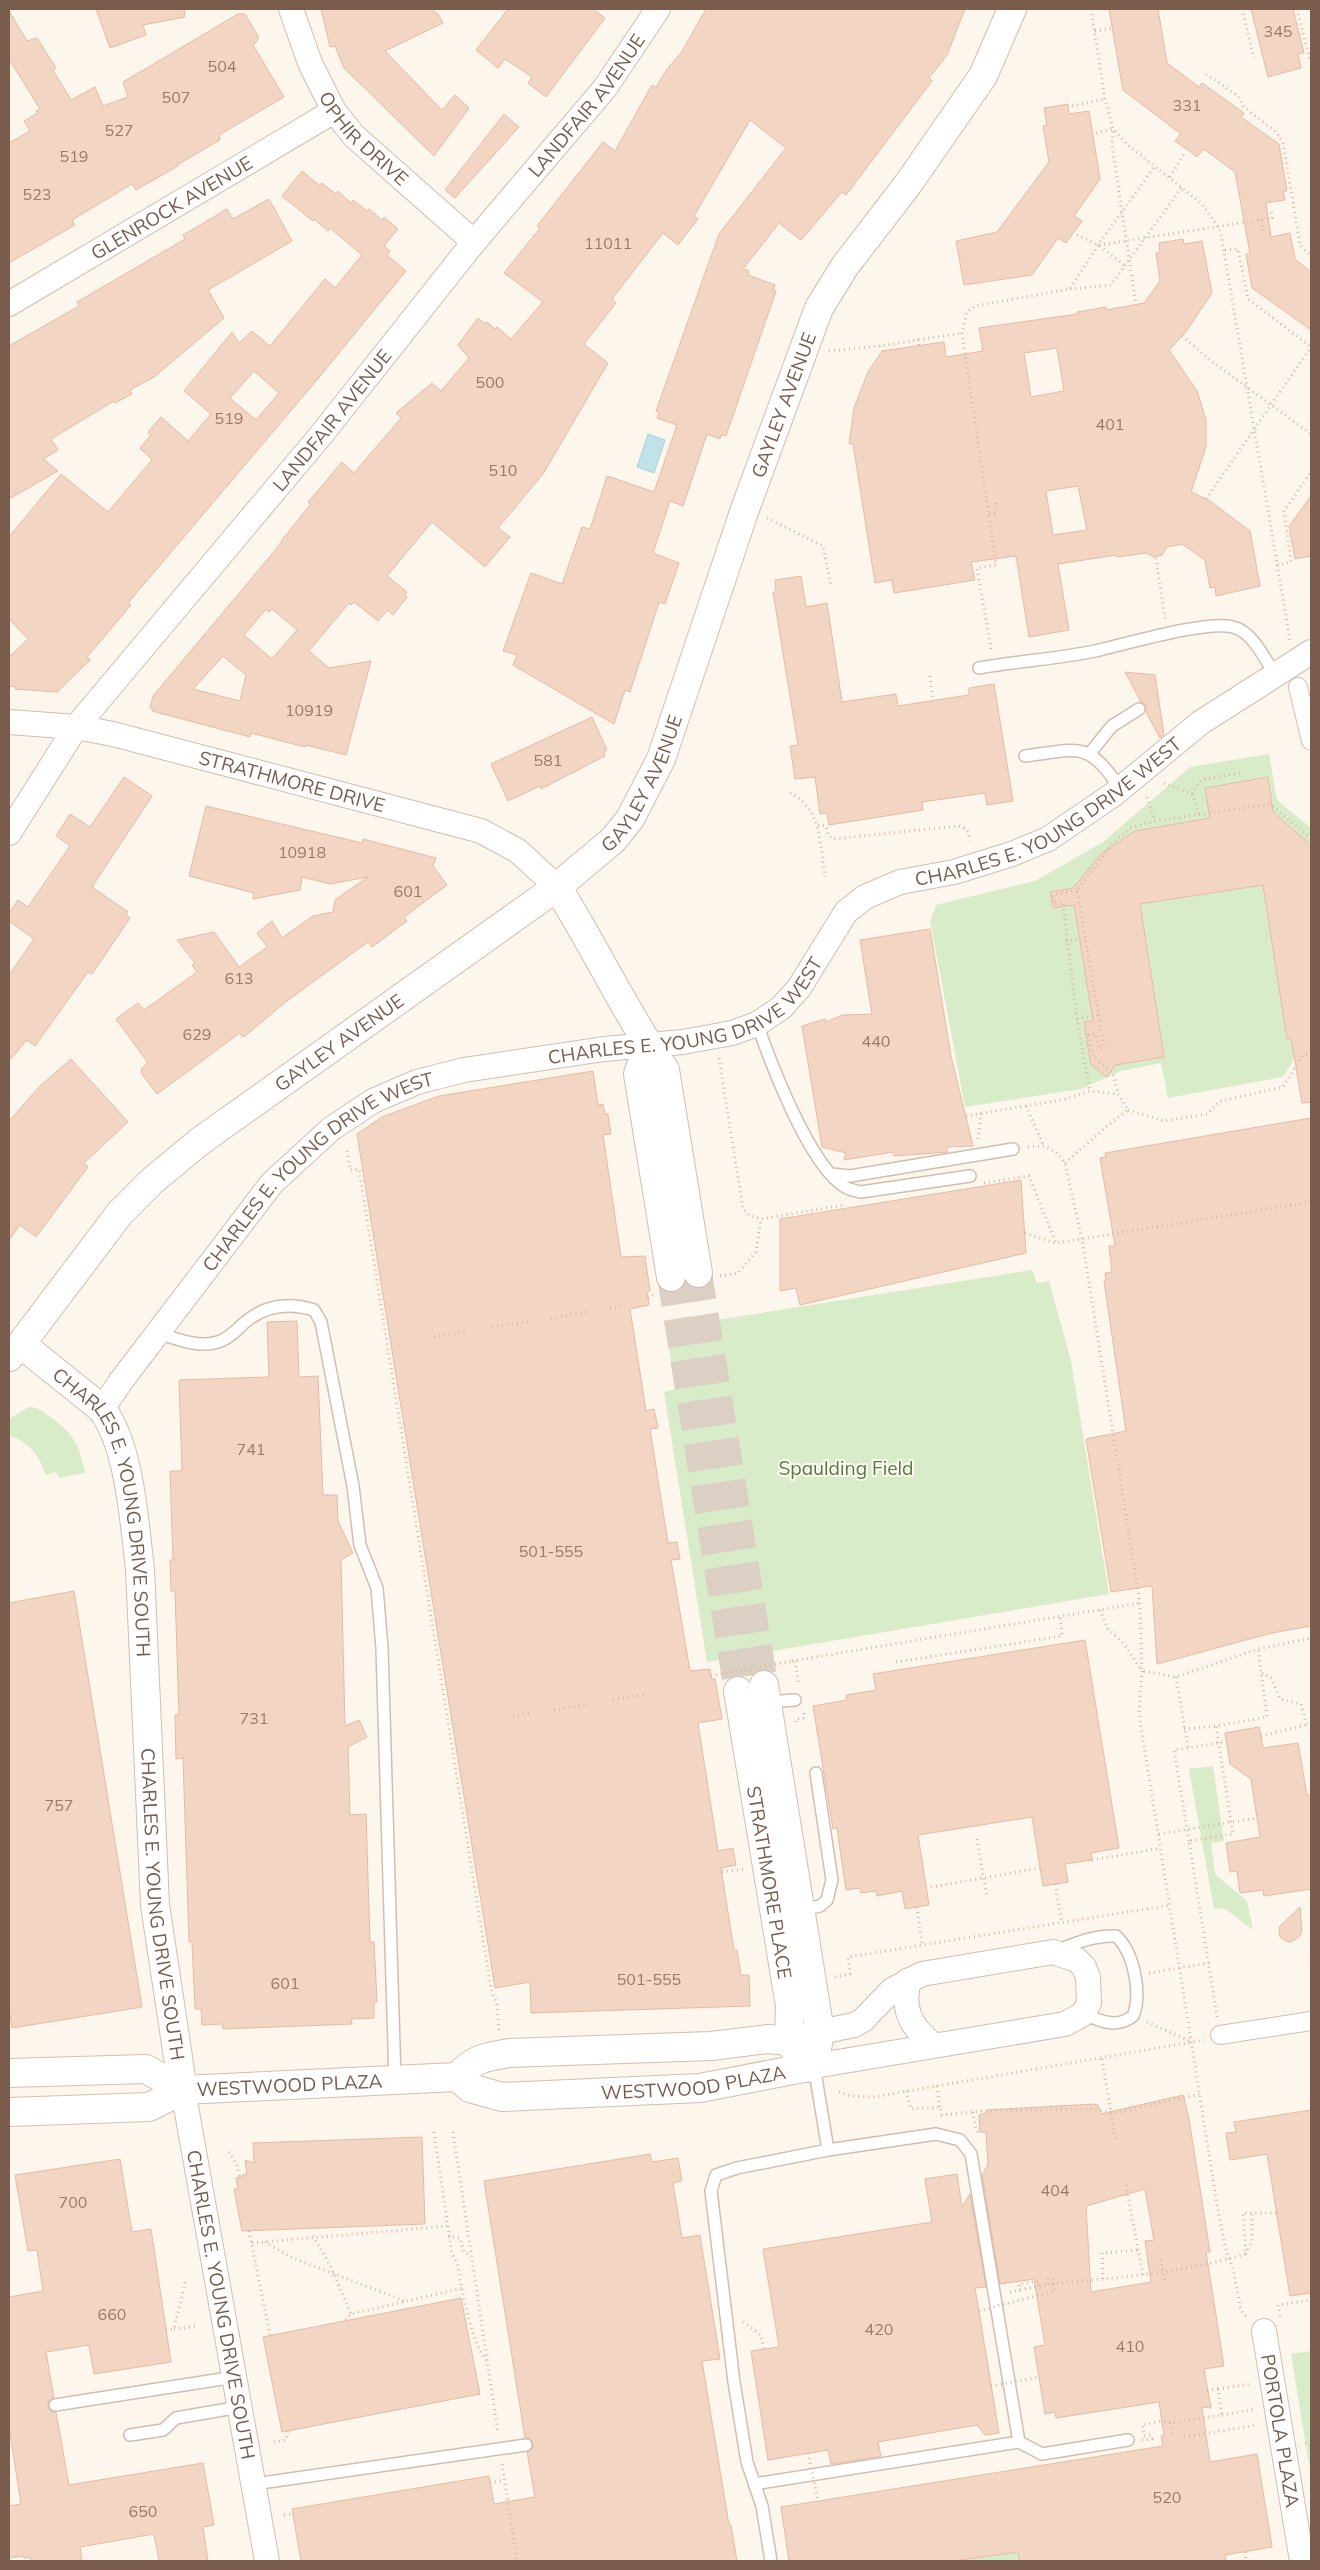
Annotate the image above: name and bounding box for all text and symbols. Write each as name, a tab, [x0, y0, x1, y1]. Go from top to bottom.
house number: 345	[1264, 21, 1292, 41]
street label: LANDFAIR AVENUE	[523, 29, 650, 182]
house number: 504	[208, 56, 237, 76]
house number: 507	[162, 87, 190, 107]
street label: OPHIR DRIVE	[314, 87, 413, 191]
house number: 331	[1173, 95, 1201, 115]
house number: 527	[105, 120, 133, 140]
house number: 519	[60, 146, 88, 166]
street label: GLENROCK AVENUE	[86, 150, 257, 265]
house number: 523	[23, 184, 51, 204]
house number: 11011	[584, 233, 632, 253]
street label: GAYLEY AVENUE	[746, 329, 821, 481]
street label: LANDFAIR AVENUE	[267, 344, 396, 496]
house number: 500	[476, 372, 504, 392]
house number: 519	[215, 408, 243, 428]
house number: 401	[1096, 414, 1124, 434]
house number: 510	[489, 460, 517, 480]
house number: 10919	[285, 700, 333, 720]
street label: GAYLEY AVENUE	[596, 711, 687, 857]
street label: CHARLES E. YOUNG DRIVE WEST	[913, 731, 1186, 891]
street label: STRATHMORE DRIVE	[196, 745, 388, 817]
house number: 581	[534, 750, 562, 770]
house number: 10918	[278, 842, 326, 862]
house number: 601	[394, 881, 422, 901]
street label: CHARLES E. YOUNG DRIVE WEST	[546, 952, 828, 1069]
house number: 613	[225, 968, 253, 988]
street label: GAYLEY AVENUE	[270, 988, 408, 1097]
house number: 629	[183, 1024, 211, 1044]
house number: 440	[862, 1031, 890, 1051]
street label: CHARLES E. YOUNG DRIVE WEST	[197, 1066, 436, 1276]
street label: CHARLES E. YOUNG DRIVE SOUTH	[48, 1362, 156, 1658]
house number: 741	[237, 1439, 265, 1459]
park label: Spaulding Field	[778, 1456, 914, 1480]
house number: 501-555	[519, 1541, 583, 1561]
house number: 731	[240, 1708, 268, 1728]
street label: CHARLES E. YOUNG DRIVE SOUTH	[136, 1747, 190, 2062]
street label: STRATHMORE PLACE	[742, 1784, 797, 1981]
house number: 757	[45, 1795, 73, 1815]
house number: 501-555	[617, 1969, 681, 1989]
house number: 601	[271, 1973, 299, 1993]
street label: WESTWOOD PLAZA	[600, 2060, 788, 2104]
street label: WESTWOOD PLAZA	[196, 2069, 383, 2101]
street label: CHARLES E. YOUNG DRIVE SOUTH	[182, 2148, 261, 2461]
house number: 404	[1041, 2180, 1070, 2200]
house number: 700	[59, 2192, 87, 2212]
house number: 660	[98, 2304, 126, 2324]
house number: 420	[865, 2319, 893, 2339]
house number: 410	[1116, 2336, 1144, 2356]
street label: PORTOLA PLAZA	[1256, 2352, 1305, 2509]
house number: 520	[1153, 2487, 1181, 2507]
house number: 650	[129, 2501, 157, 2521]

